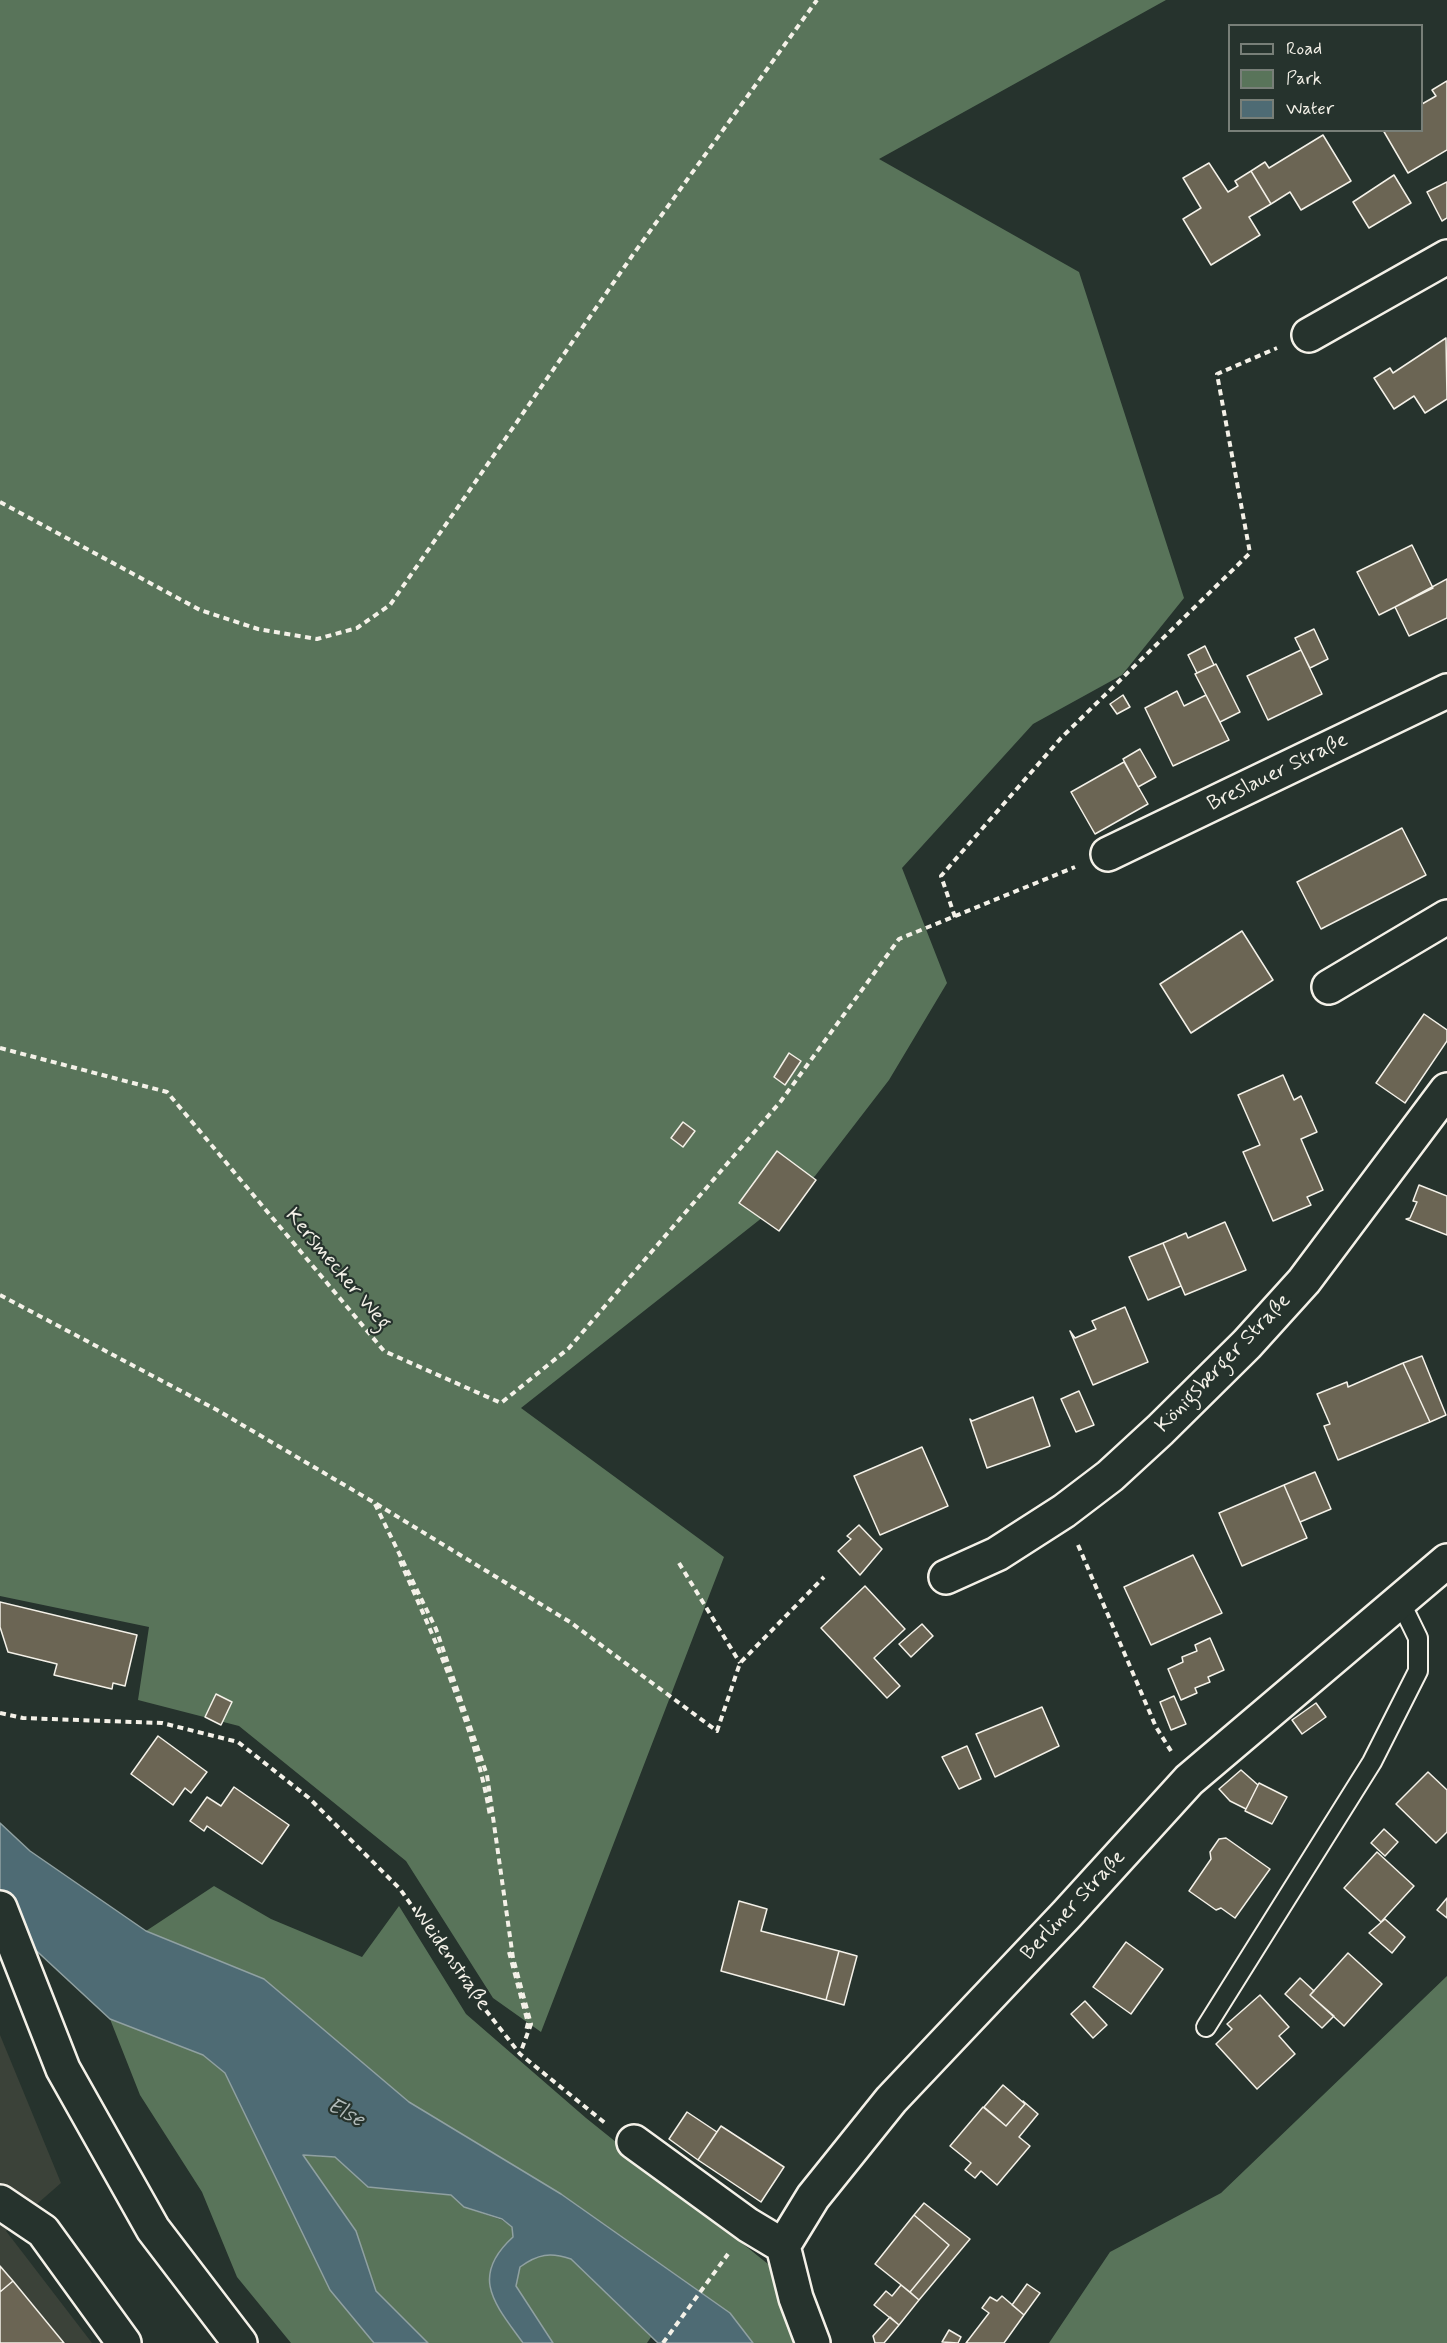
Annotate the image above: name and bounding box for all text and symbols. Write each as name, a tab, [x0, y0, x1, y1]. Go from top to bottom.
legend	[1228, 24, 1423, 132]
text: Road	[1286, 37, 1322, 61]
text: Park	[1286, 67, 1322, 91]
text: Water	[1286, 97, 1334, 121]
street label: Breslauer Straße	[1204, 728, 1352, 818]
street label: Kersmecker Weg	[279, 1204, 395, 1336]
street label: Königsberger Straße	[1151, 1289, 1297, 1439]
street label: Berliner Straße	[1016, 1846, 1132, 1966]
street label: Weidenstraße	[405, 1902, 495, 2016]
water label: Else	[322, 2093, 368, 2135]

